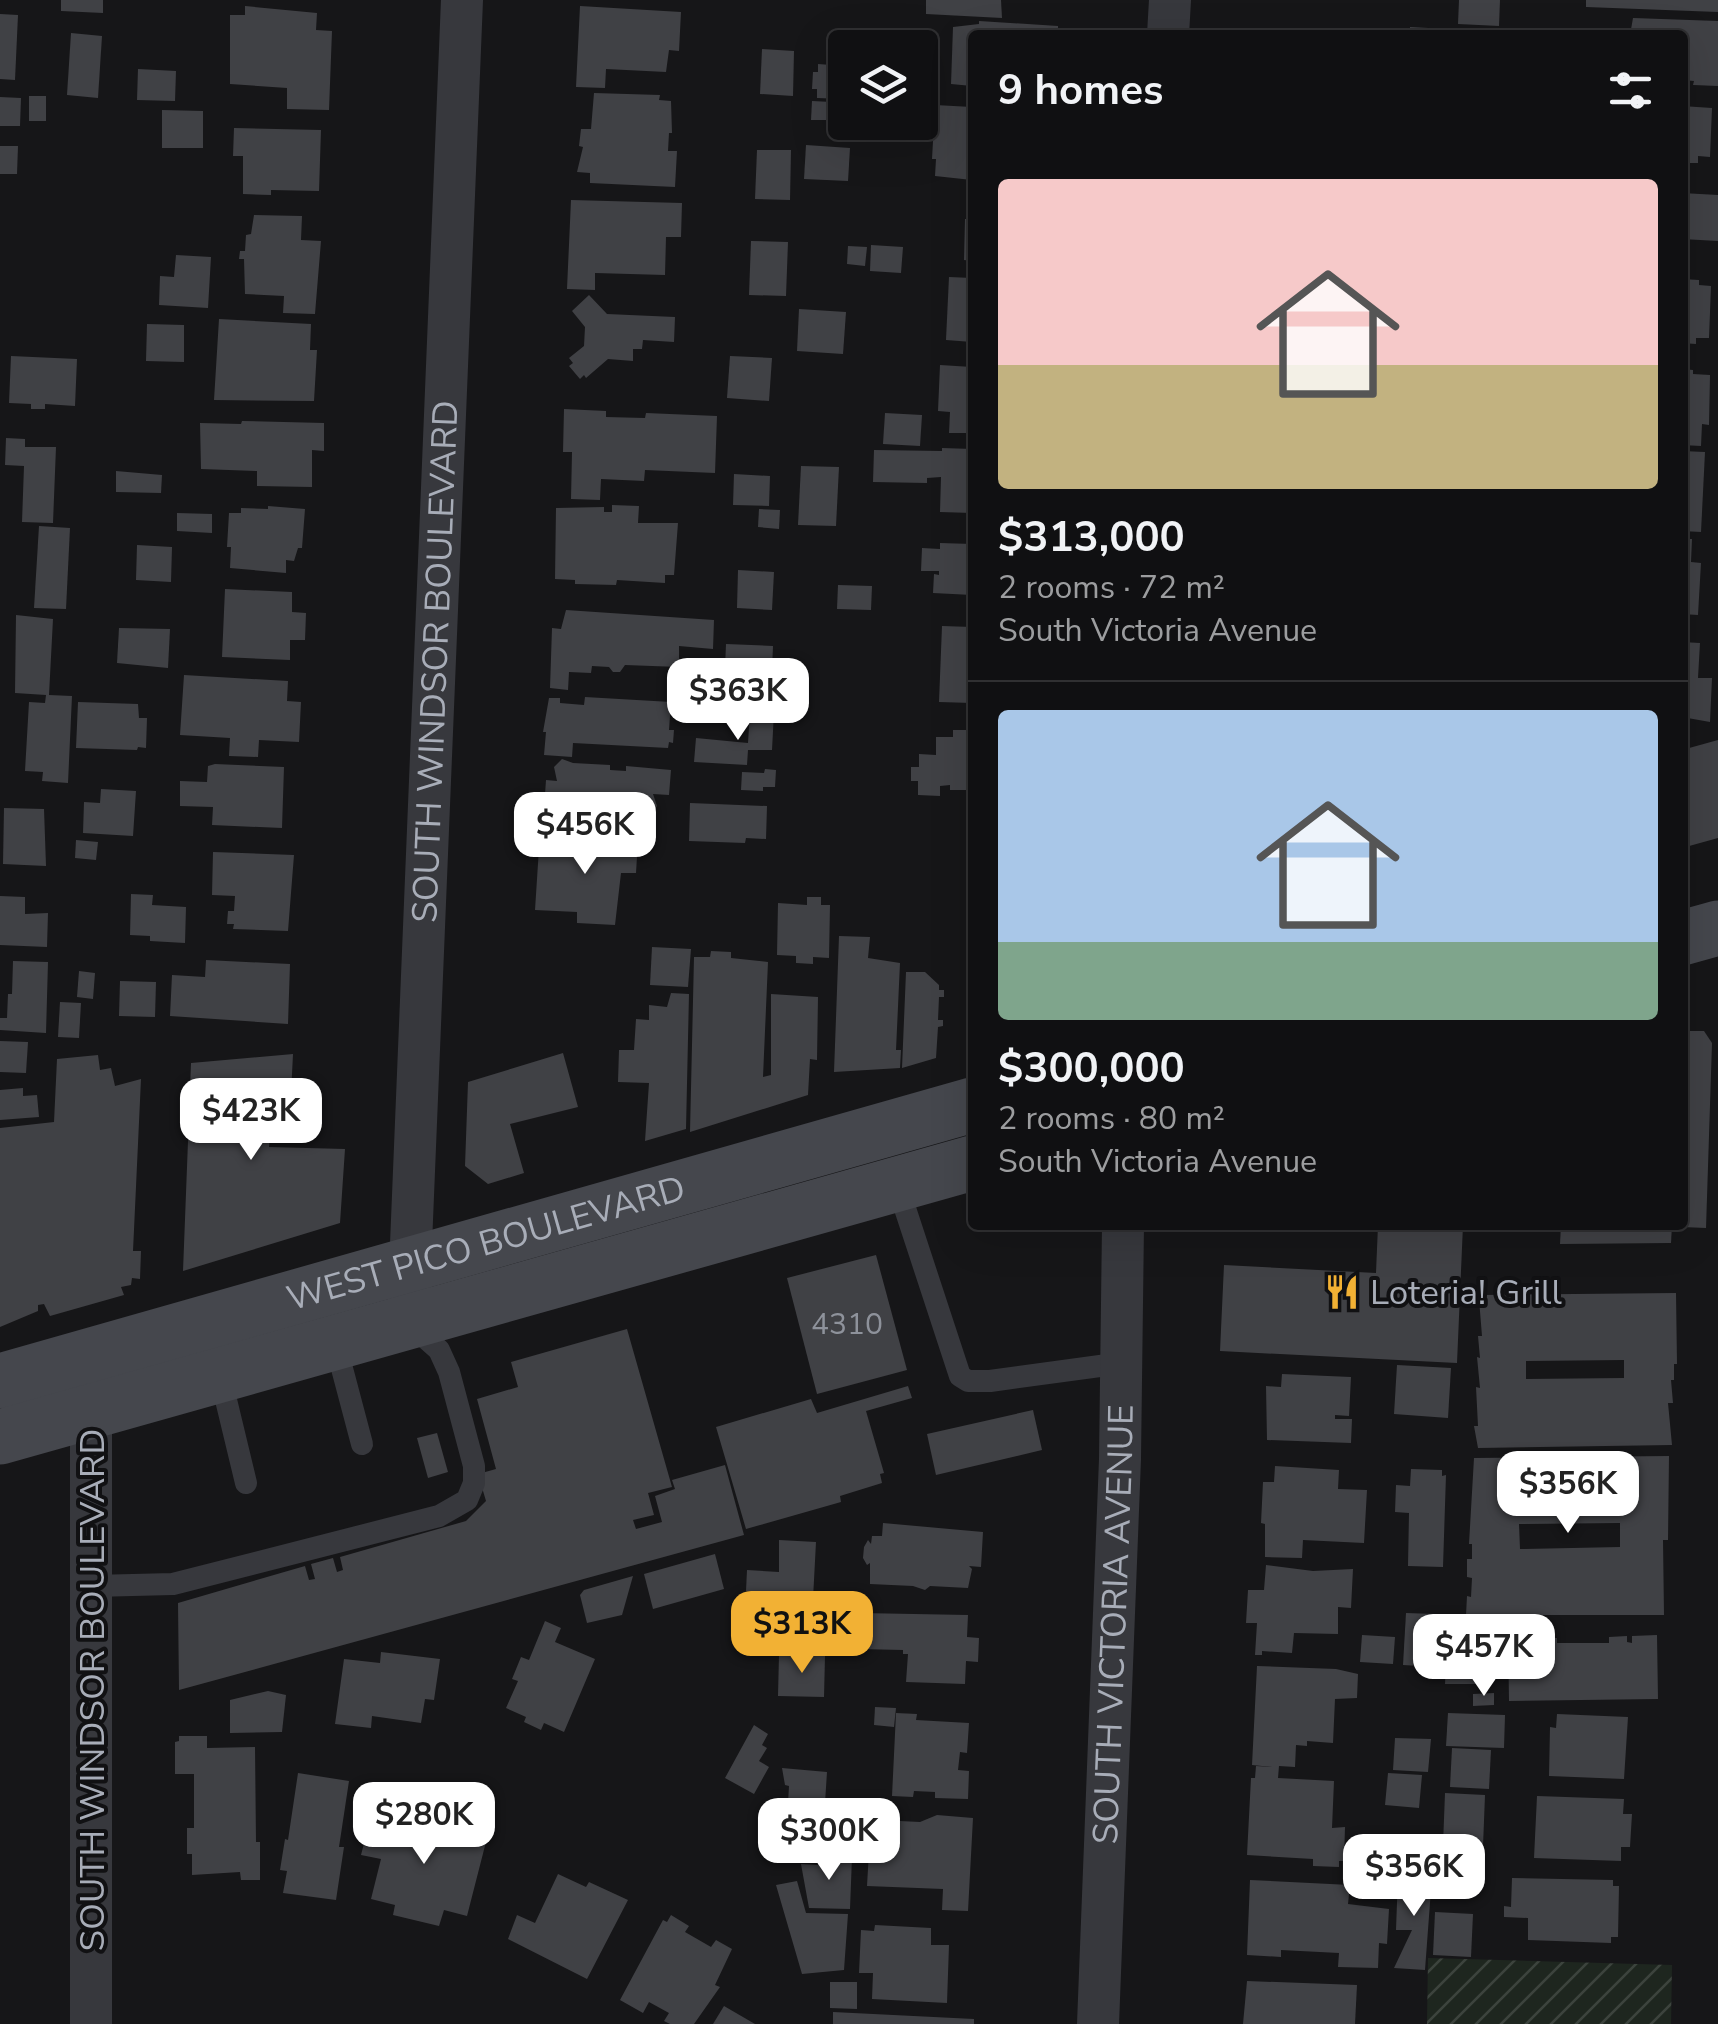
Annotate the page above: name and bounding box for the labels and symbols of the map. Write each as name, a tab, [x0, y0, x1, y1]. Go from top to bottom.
street label: SOUTH WINDSOR BOULEVARD	[401, 399, 470, 924]
pin: $363K	[668, 658, 808, 743]
pin: $456K	[515, 792, 655, 877]
pin: $423K	[181, 1078, 321, 1163]
street label: WEST PICO BOULEVARD	[281, 1165, 690, 1322]
place label: Loteria! Grill	[1370, 1269, 1562, 1316]
restaurant icon: Loteria! Grill	[1323, 1273, 1361, 1311]
house number: 4310	[811, 1304, 883, 1345]
street label: SOUTH VICTORIA AVENUE	[1082, 1404, 1145, 1845]
street label: SOUTH WINDSOR BOULEVARD	[69, 1429, 116, 1951]
pin: $356K	[1498, 1451, 1638, 1536]
pin: $313K	[732, 1591, 872, 1676]
pin: $457K	[1414, 1614, 1554, 1699]
pin: $280K	[354, 1782, 494, 1867]
pin: $300K	[759, 1798, 899, 1883]
pin: $356K	[1344, 1834, 1484, 1919]

